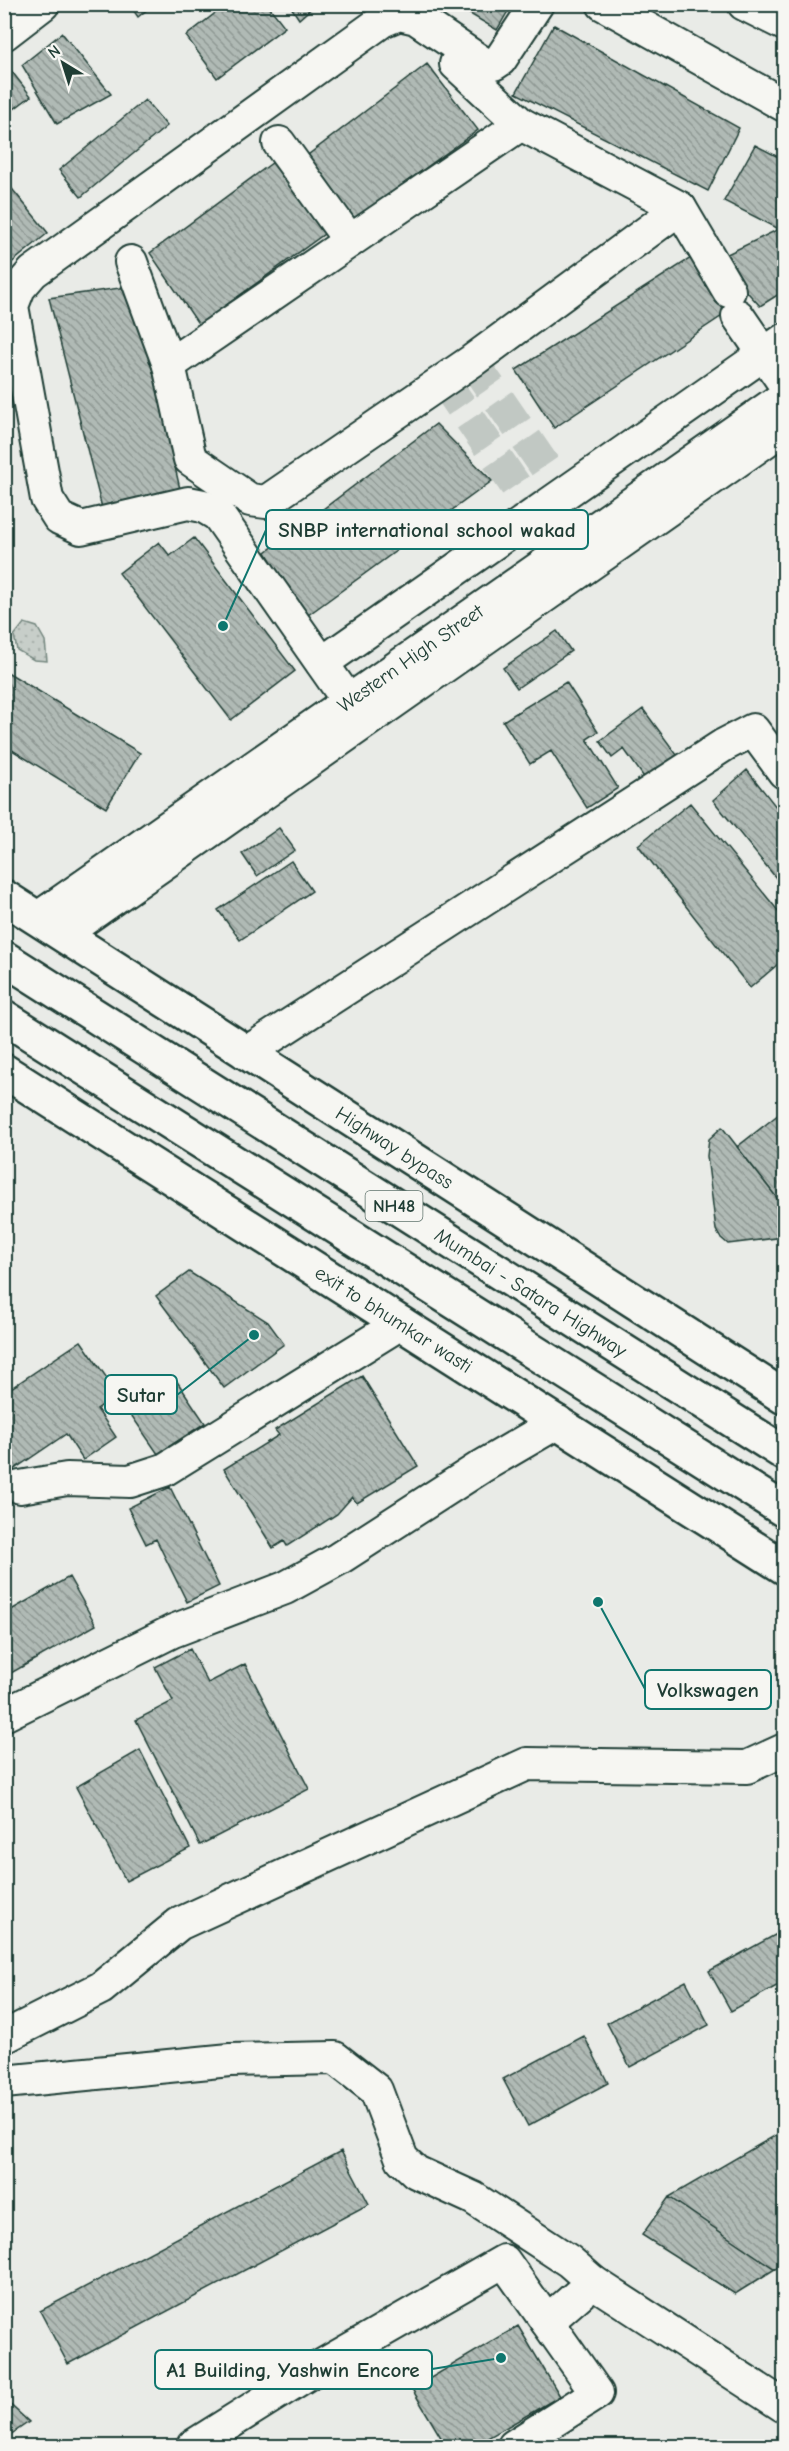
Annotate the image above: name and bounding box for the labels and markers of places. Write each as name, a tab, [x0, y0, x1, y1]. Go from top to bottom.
callout: SNBP international school wakad	[266, 510, 588, 549]
callout: Sutar	[105, 1375, 177, 1414]
callout: Volkswagen	[645, 1670, 771, 1709]
callout: A1 Building, Yashwin Encore	[155, 2350, 432, 2389]

